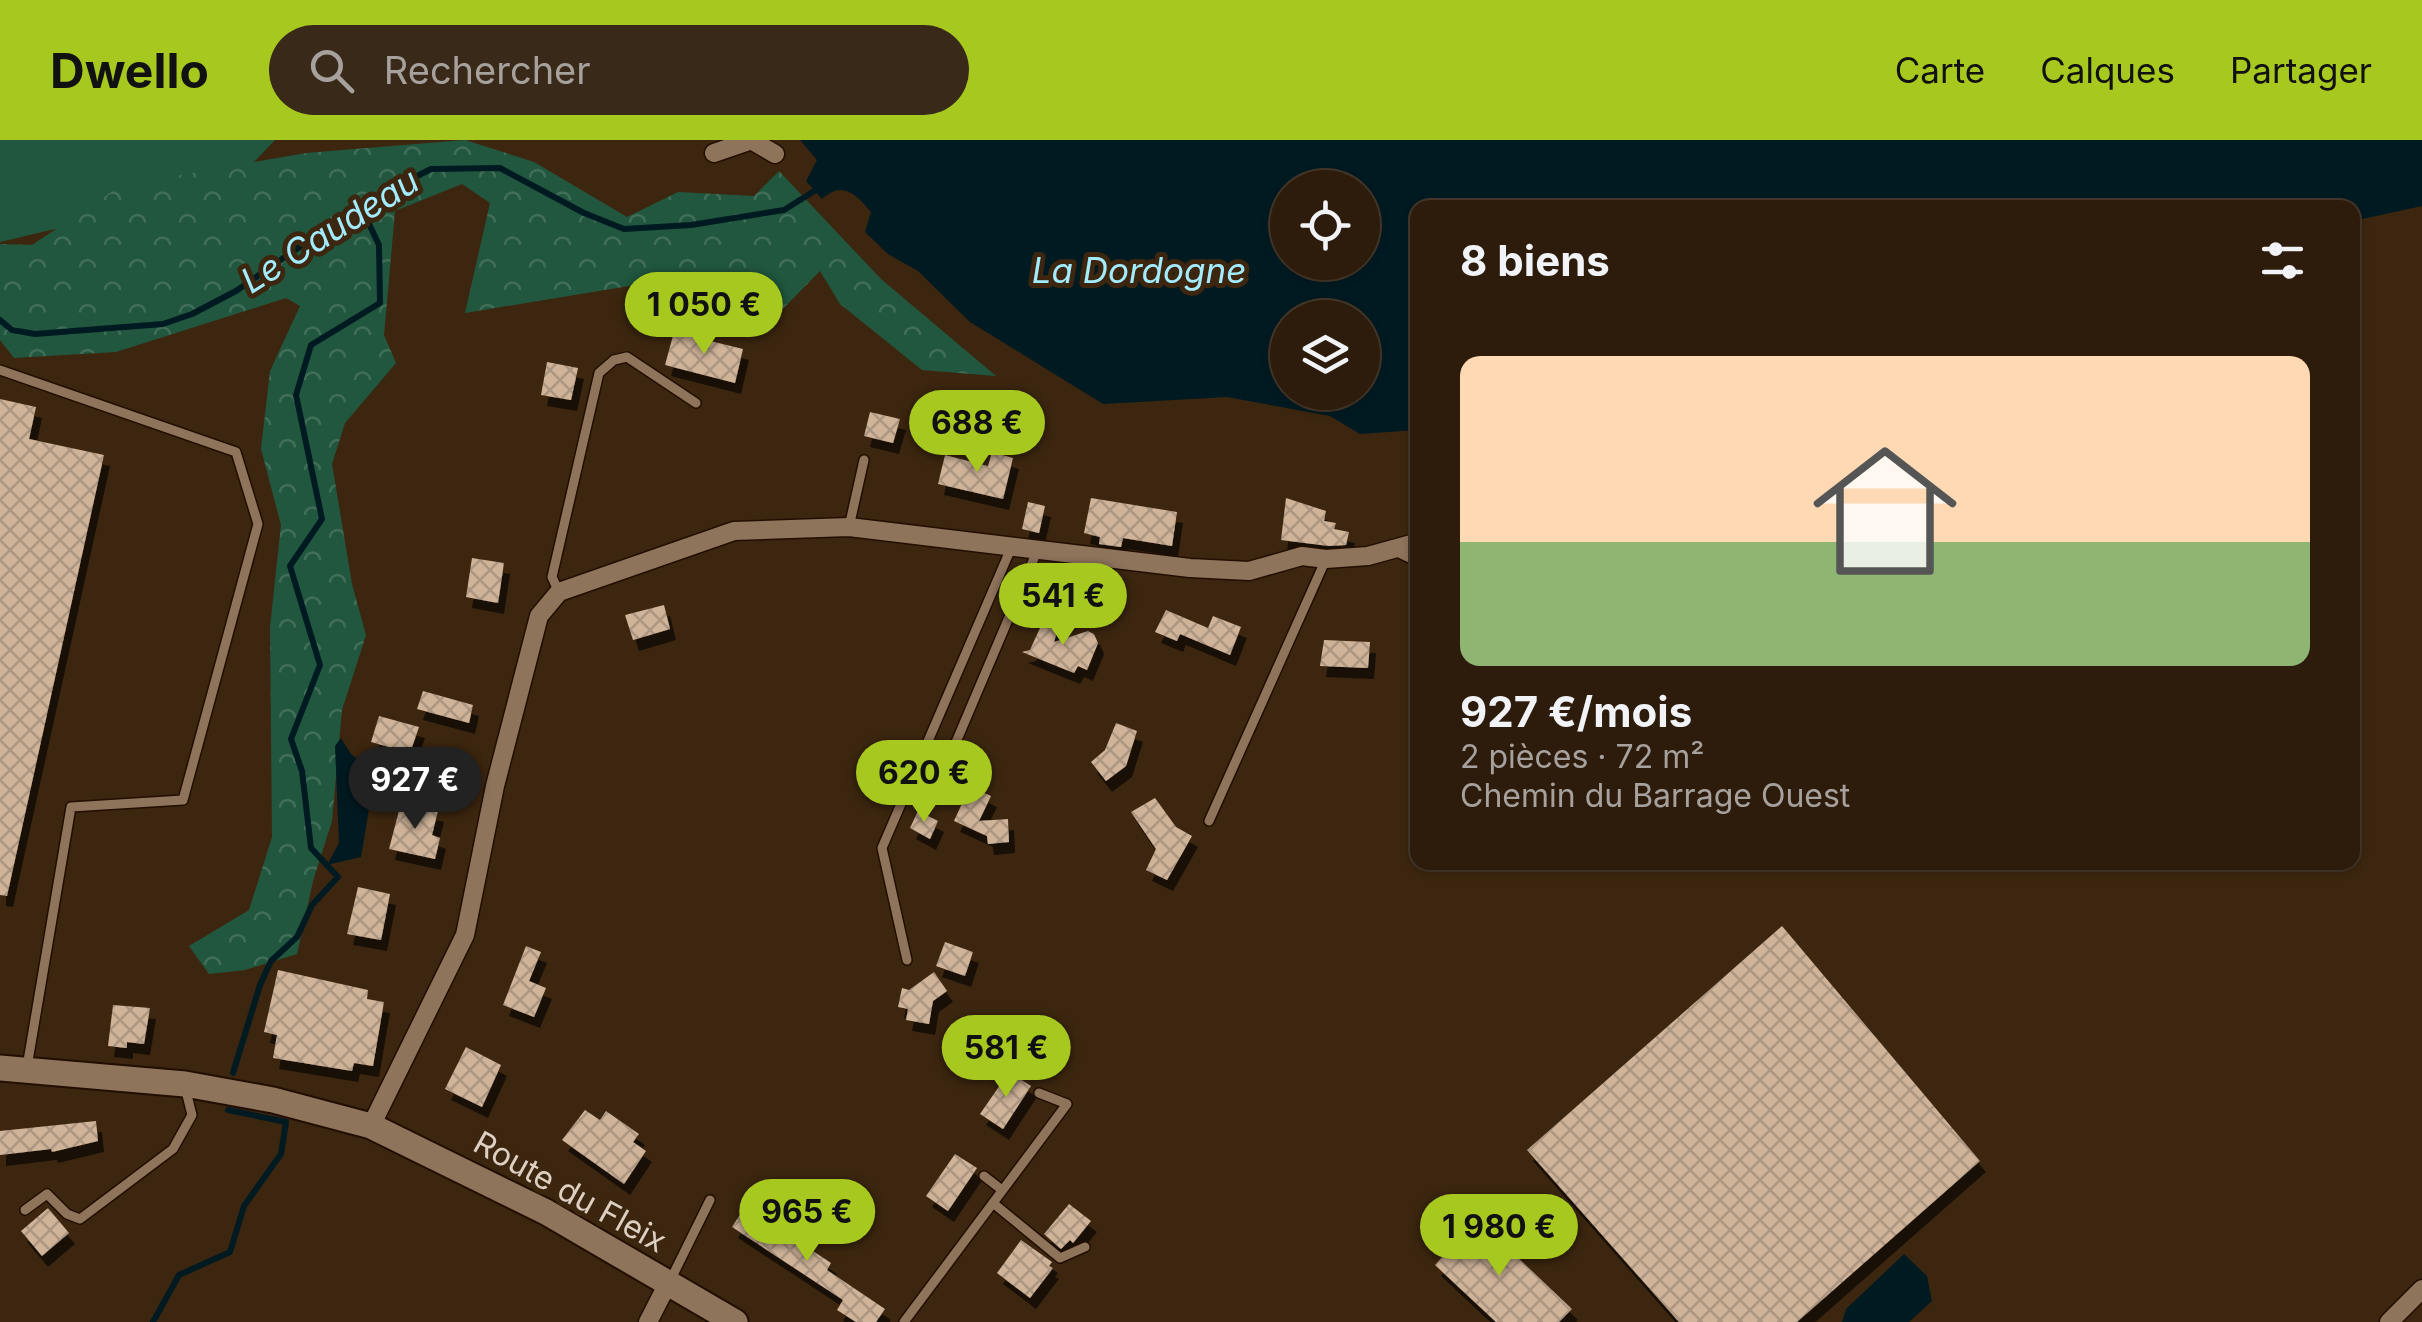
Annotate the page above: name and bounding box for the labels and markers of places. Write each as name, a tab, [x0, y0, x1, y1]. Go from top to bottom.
pin: 1 050 €	[612, 272, 796, 357]
pin: 688 €	[907, 390, 1047, 475]
pin: 541 €	[993, 563, 1133, 648]
pin: 620 €	[854, 740, 994, 825]
pin: 927 €	[345, 747, 485, 832]
pin: 581 €	[936, 1015, 1076, 1100]
pin: 965 €	[737, 1179, 877, 1264]
pin: 1 980 €	[1407, 1194, 1591, 1279]

